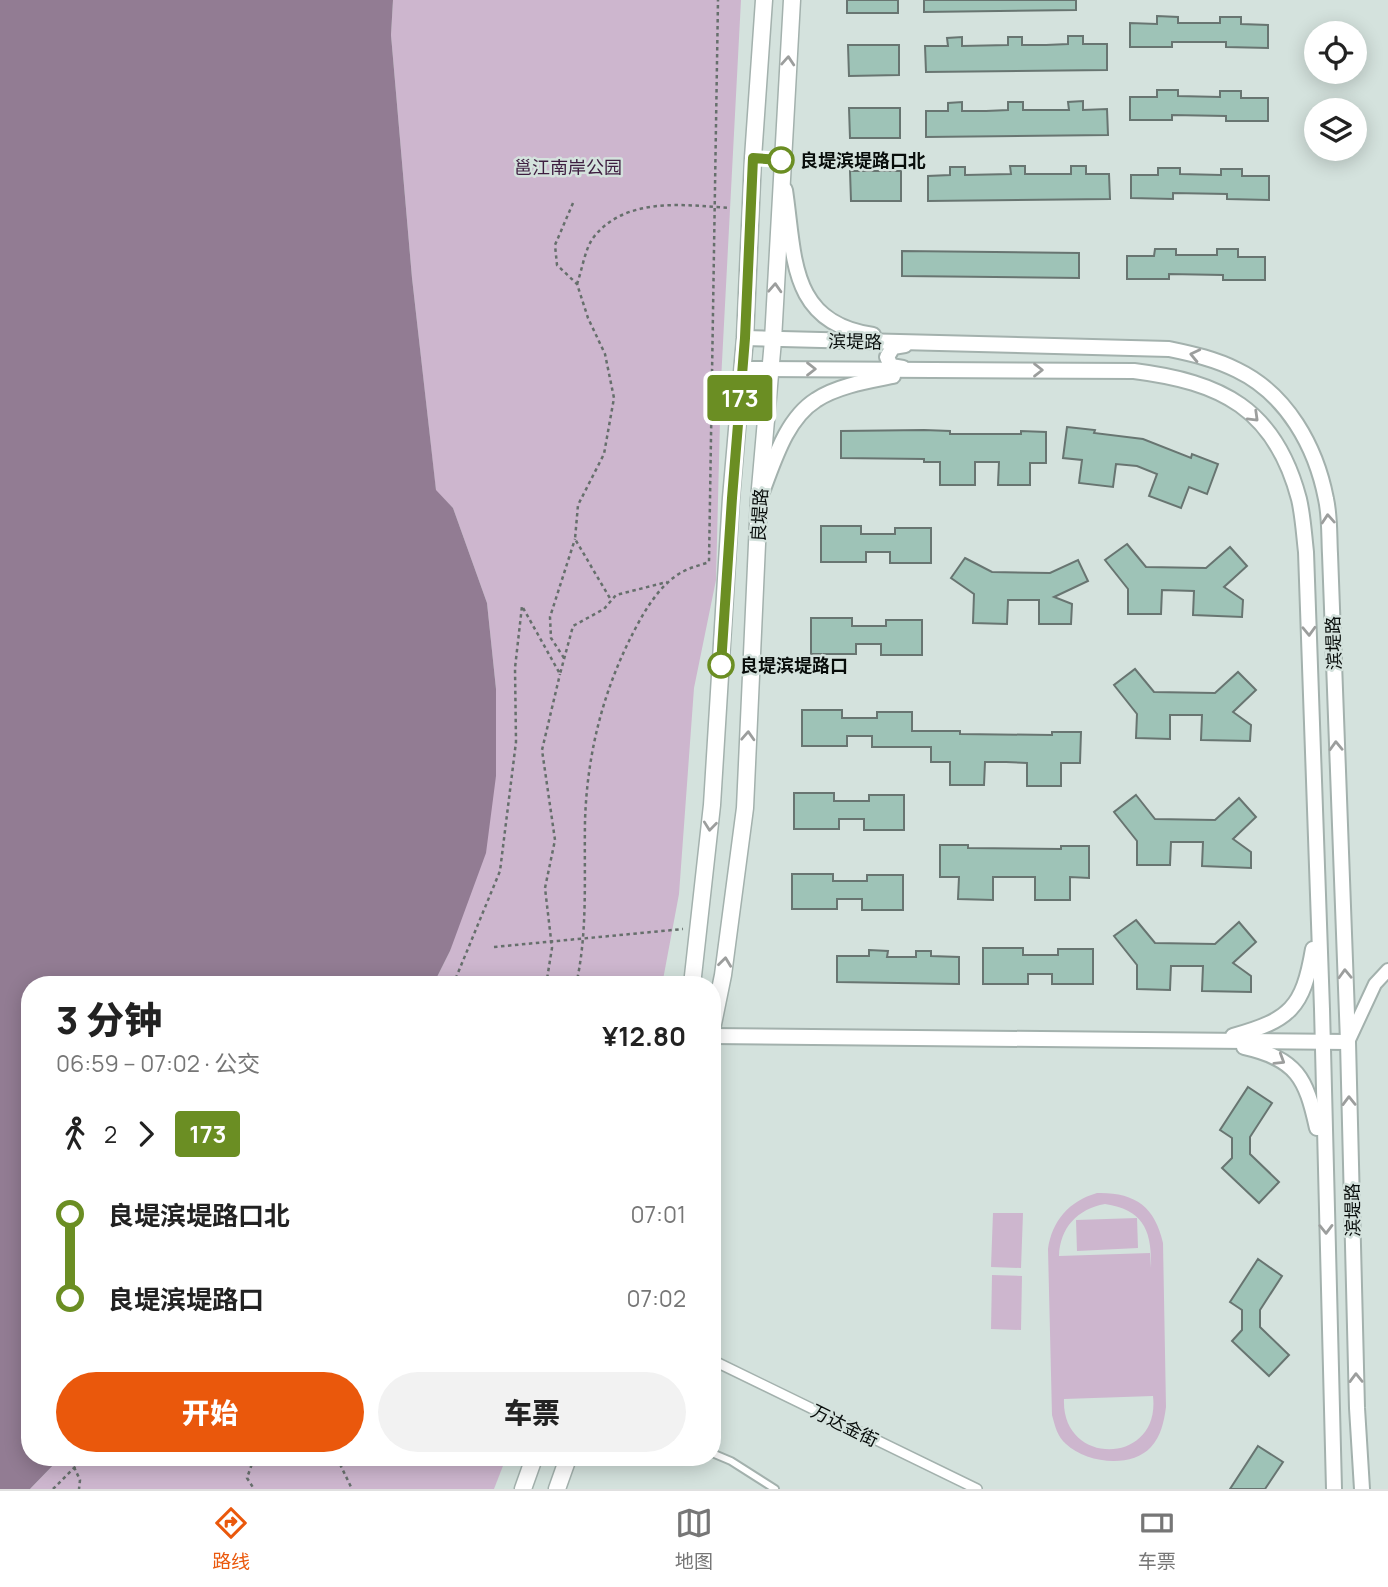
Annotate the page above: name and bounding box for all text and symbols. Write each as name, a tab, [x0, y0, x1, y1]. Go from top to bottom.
map controls	[1304, 21, 1367, 161]
button: locate	[1304, 21, 1367, 84]
one-way arrow	[780, 55, 795, 66]
button: layers	[1304, 98, 1367, 161]
marker: 良堤滨堤路口北	[768, 147, 794, 173]
place label: 良堤滨堤路口北	[800, 148, 926, 172]
park label: 邕江南岸公园	[514, 155, 622, 179]
one-way arrow	[768, 283, 783, 294]
street label: 滨堤路	[828, 329, 882, 353]
one-way arrow	[1189, 348, 1201, 363]
one-way arrow	[805, 362, 816, 377]
one-way arrow	[1033, 363, 1044, 378]
line badge: 173	[700, 375, 780, 421]
text: 173	[721, 381, 759, 414]
one-way arrow	[1246, 408, 1259, 421]
street label: 良堤路	[746, 487, 772, 543]
one-way arrow	[1321, 513, 1336, 524]
street label: 滨堤路	[1320, 616, 1346, 670]
one-way arrow	[1301, 625, 1316, 636]
marker: 良堤滨堤路口	[708, 652, 734, 678]
place label: 良堤滨堤路口	[740, 653, 848, 677]
one-way arrow	[741, 730, 756, 741]
one-way arrow	[1329, 741, 1344, 752]
one-way arrow	[703, 820, 718, 832]
one-way arrow	[717, 956, 732, 967]
one-way arrow	[1337, 968, 1353, 978]
text: 3 分钟	[56, 993, 162, 1045]
text: ¥12.80	[602, 1018, 686, 1054]
text: 06:59 – 07:02 · 公交	[56, 1047, 260, 1079]
one-way arrow	[1272, 1052, 1285, 1065]
one-way arrow	[1341, 1095, 1357, 1106]
icon: walk	[56, 1115, 94, 1153]
icon: forward	[127, 1115, 165, 1153]
text: 173	[189, 1117, 226, 1150]
text: 2	[104, 1118, 117, 1150]
street label: 滨堤路	[1340, 1183, 1364, 1237]
text: 良堤滨堤路口北	[108, 1197, 290, 1233]
text: 07:01	[631, 1198, 686, 1230]
one-way arrow	[1318, 1224, 1334, 1235]
text: 良堤滨堤路口	[108, 1281, 264, 1317]
text: 07:02	[626, 1282, 686, 1314]
button: 开始	[56, 1372, 364, 1452]
button: 车票	[378, 1372, 686, 1452]
one-way arrow	[1348, 1372, 1364, 1383]
street label: 万达金街	[807, 1398, 883, 1452]
tab: 路线	[212, 1504, 250, 1574]
tab: 地图	[675, 1504, 713, 1574]
tab: 车票	[1138, 1504, 1176, 1574]

